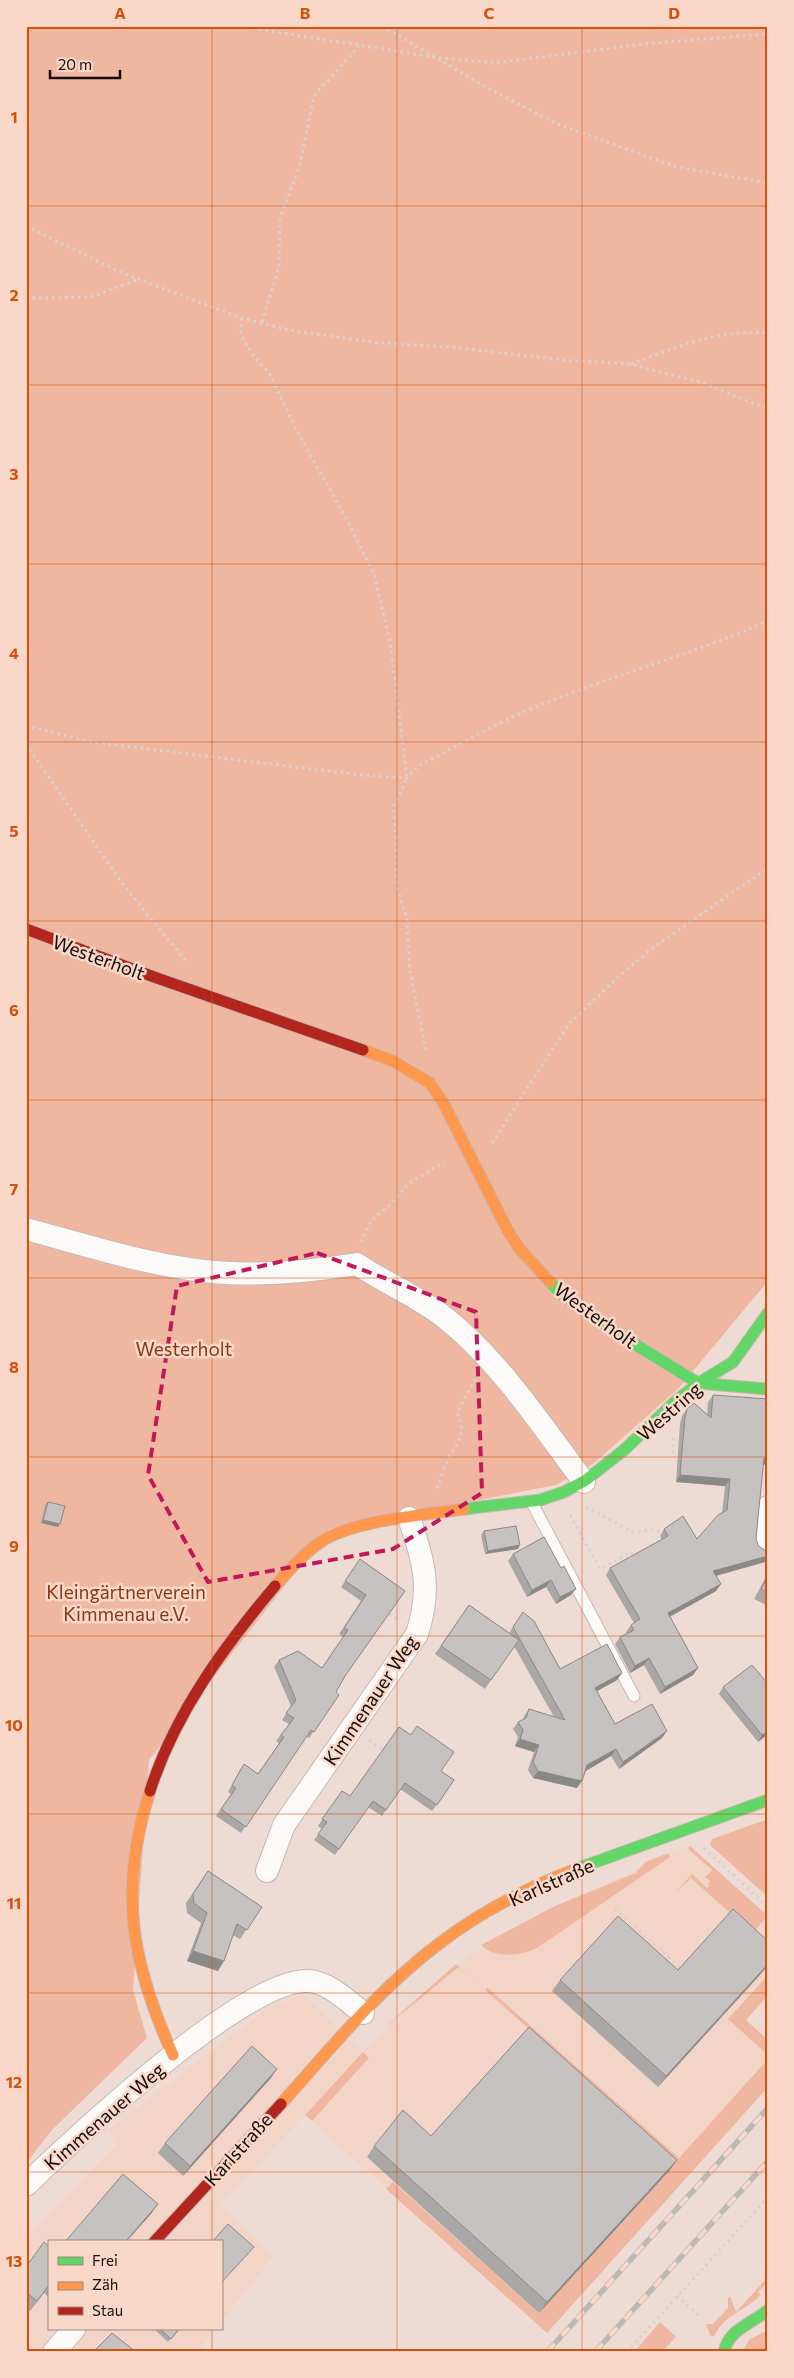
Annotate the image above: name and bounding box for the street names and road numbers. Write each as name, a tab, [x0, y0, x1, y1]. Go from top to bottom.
street label: Westerholt	[50, 930, 149, 984]
street label: Westerholt	[550, 1277, 642, 1353]
street label: Westring	[632, 1377, 706, 1445]
street label: Kimmenauer Weg	[318, 1631, 422, 1769]
street label: Karlstraße	[505, 1853, 597, 1911]
street label: Kimmenauer Weg	[39, 2058, 169, 2174]
street label: Karlstraße	[199, 2108, 277, 2190]

